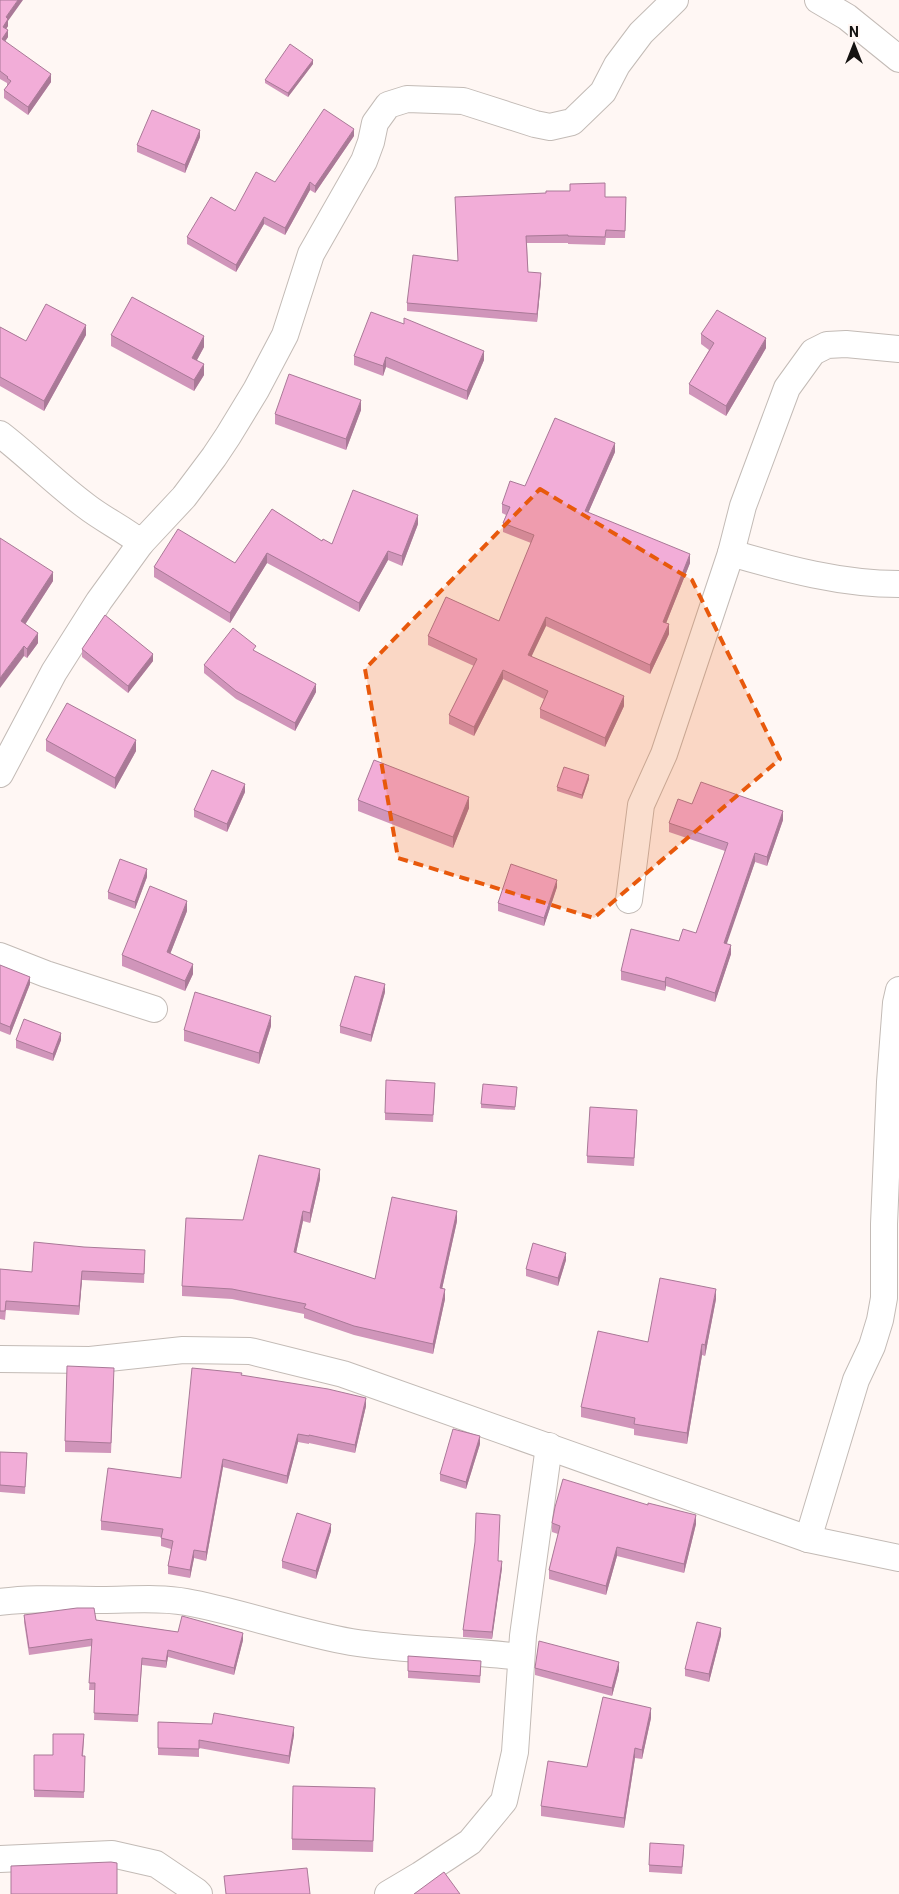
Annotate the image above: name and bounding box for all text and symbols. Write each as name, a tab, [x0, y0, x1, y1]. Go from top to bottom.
north arrow	[829, 20, 879, 70]
text: N	[849, 24, 859, 40]

